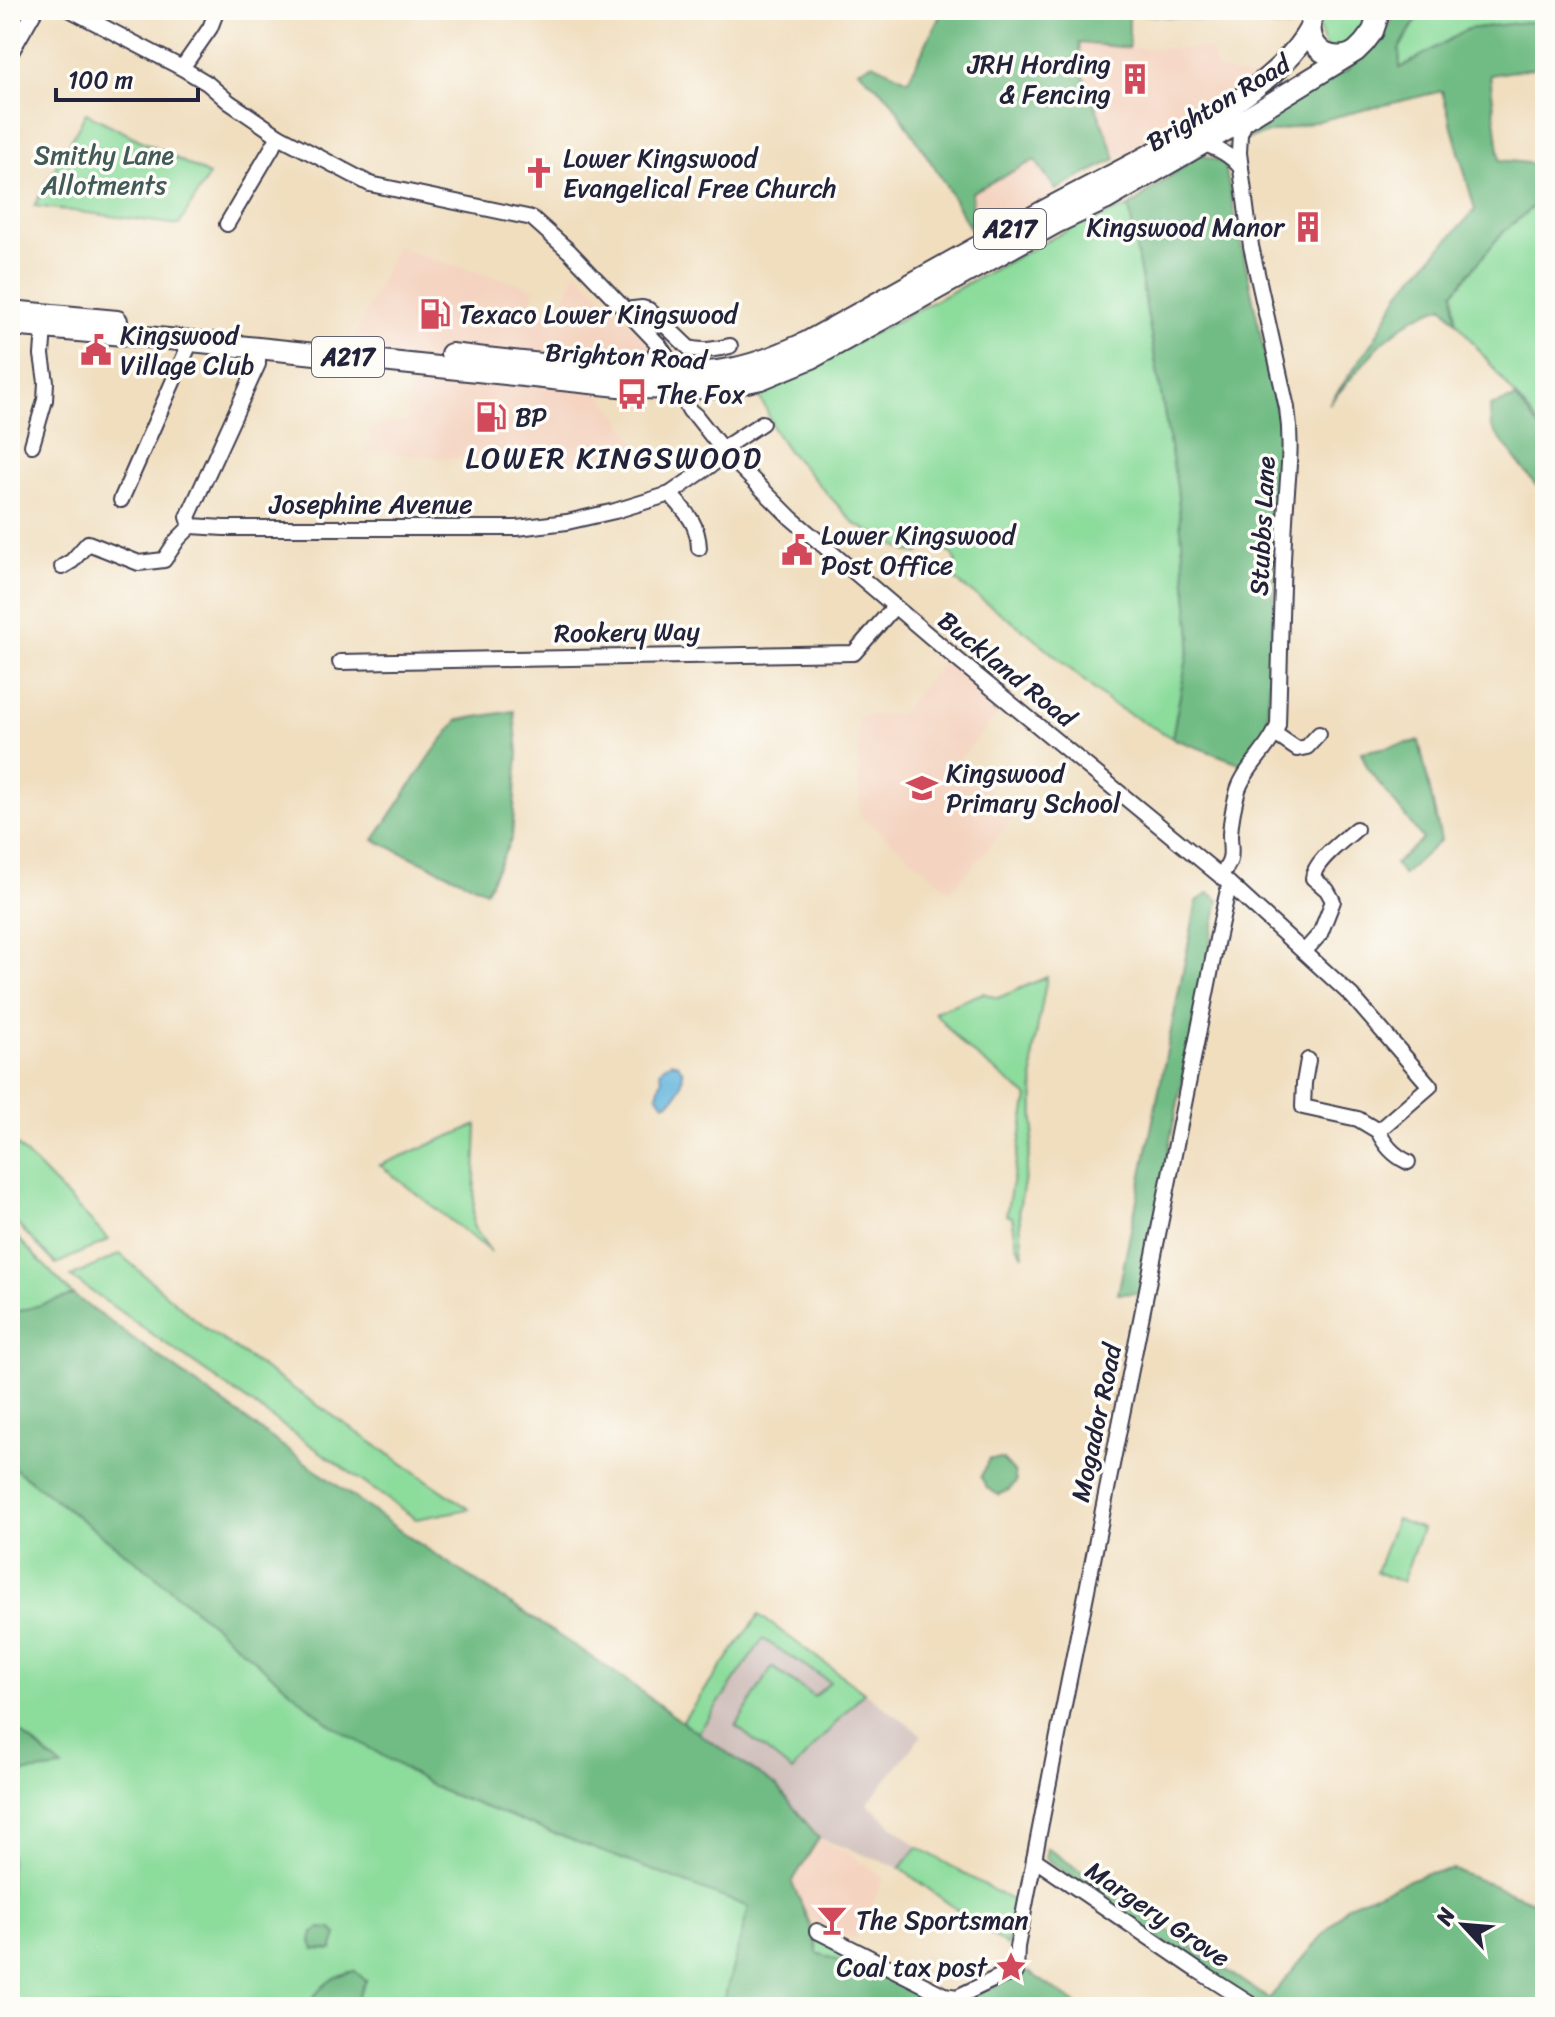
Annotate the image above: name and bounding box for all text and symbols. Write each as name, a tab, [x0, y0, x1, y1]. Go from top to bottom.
street label: Brighton Road	[1137, 40, 1301, 164]
place label: JRH Hording & Fencing	[966, 41, 1111, 117]
scale bar	[56, 52, 198, 102]
text: 100 m	[68, 59, 133, 101]
building icon: JRH Hording & Fencing	[1118, 62, 1152, 96]
park label: Smithy Lane Allotments	[34, 132, 175, 208]
place label: Lower Kingswood Evangelical Free Church	[563, 135, 836, 211]
church icon: Lower Kingswood Evangelical Free Church	[522, 156, 556, 190]
place label: Kingswood Manor	[1086, 204, 1285, 250]
road number: A217	[974, 209, 1046, 249]
building icon: Kingswood Manor	[1291, 210, 1325, 244]
place label: Texaco Lower Kingswood	[459, 291, 740, 337]
fuel station icon: Texaco Lower Kingswood	[418, 297, 452, 331]
place label: Kingswood Village Club	[120, 312, 254, 388]
street label: Brighton Road	[544, 329, 710, 383]
public building icon: Kingswood Village Club	[79, 333, 113, 367]
road number: A217	[312, 337, 384, 377]
place label: The Fox	[656, 371, 746, 417]
bus stop icon: The Fox	[615, 377, 649, 411]
place label: BP	[515, 394, 547, 440]
fuel station icon: BP	[474, 400, 508, 434]
district label: LOWER KINGSWOOD	[465, 431, 763, 485]
street label: Stubbs Lane	[1235, 455, 1289, 597]
street label: Josephine Avenue	[268, 481, 473, 527]
place label: Lower Kingswood Post Office	[821, 512, 1018, 588]
public building icon: Lower Kingswood Post Office	[780, 533, 814, 567]
street label: Buckland Road	[927, 598, 1088, 741]
street label: Rookery Way	[554, 608, 701, 656]
place label: Kingswood Primary School	[946, 750, 1121, 826]
school or university icon: Kingswood Primary School	[905, 771, 939, 805]
street label: Mogador Road	[1057, 1338, 1136, 1506]
street label: Margery Grove	[1076, 1848, 1240, 1980]
north arrow	[1423, 1885, 1503, 1965]
place label: The Sportsman	[856, 1897, 1028, 1943]
text: N	[1424, 1900, 1467, 1933]
bar icon: The Sportsman	[815, 1903, 849, 1937]
place label: Coal tax post	[837, 1944, 989, 1990]
place icon: Coal tax post	[994, 1950, 1028, 1984]

